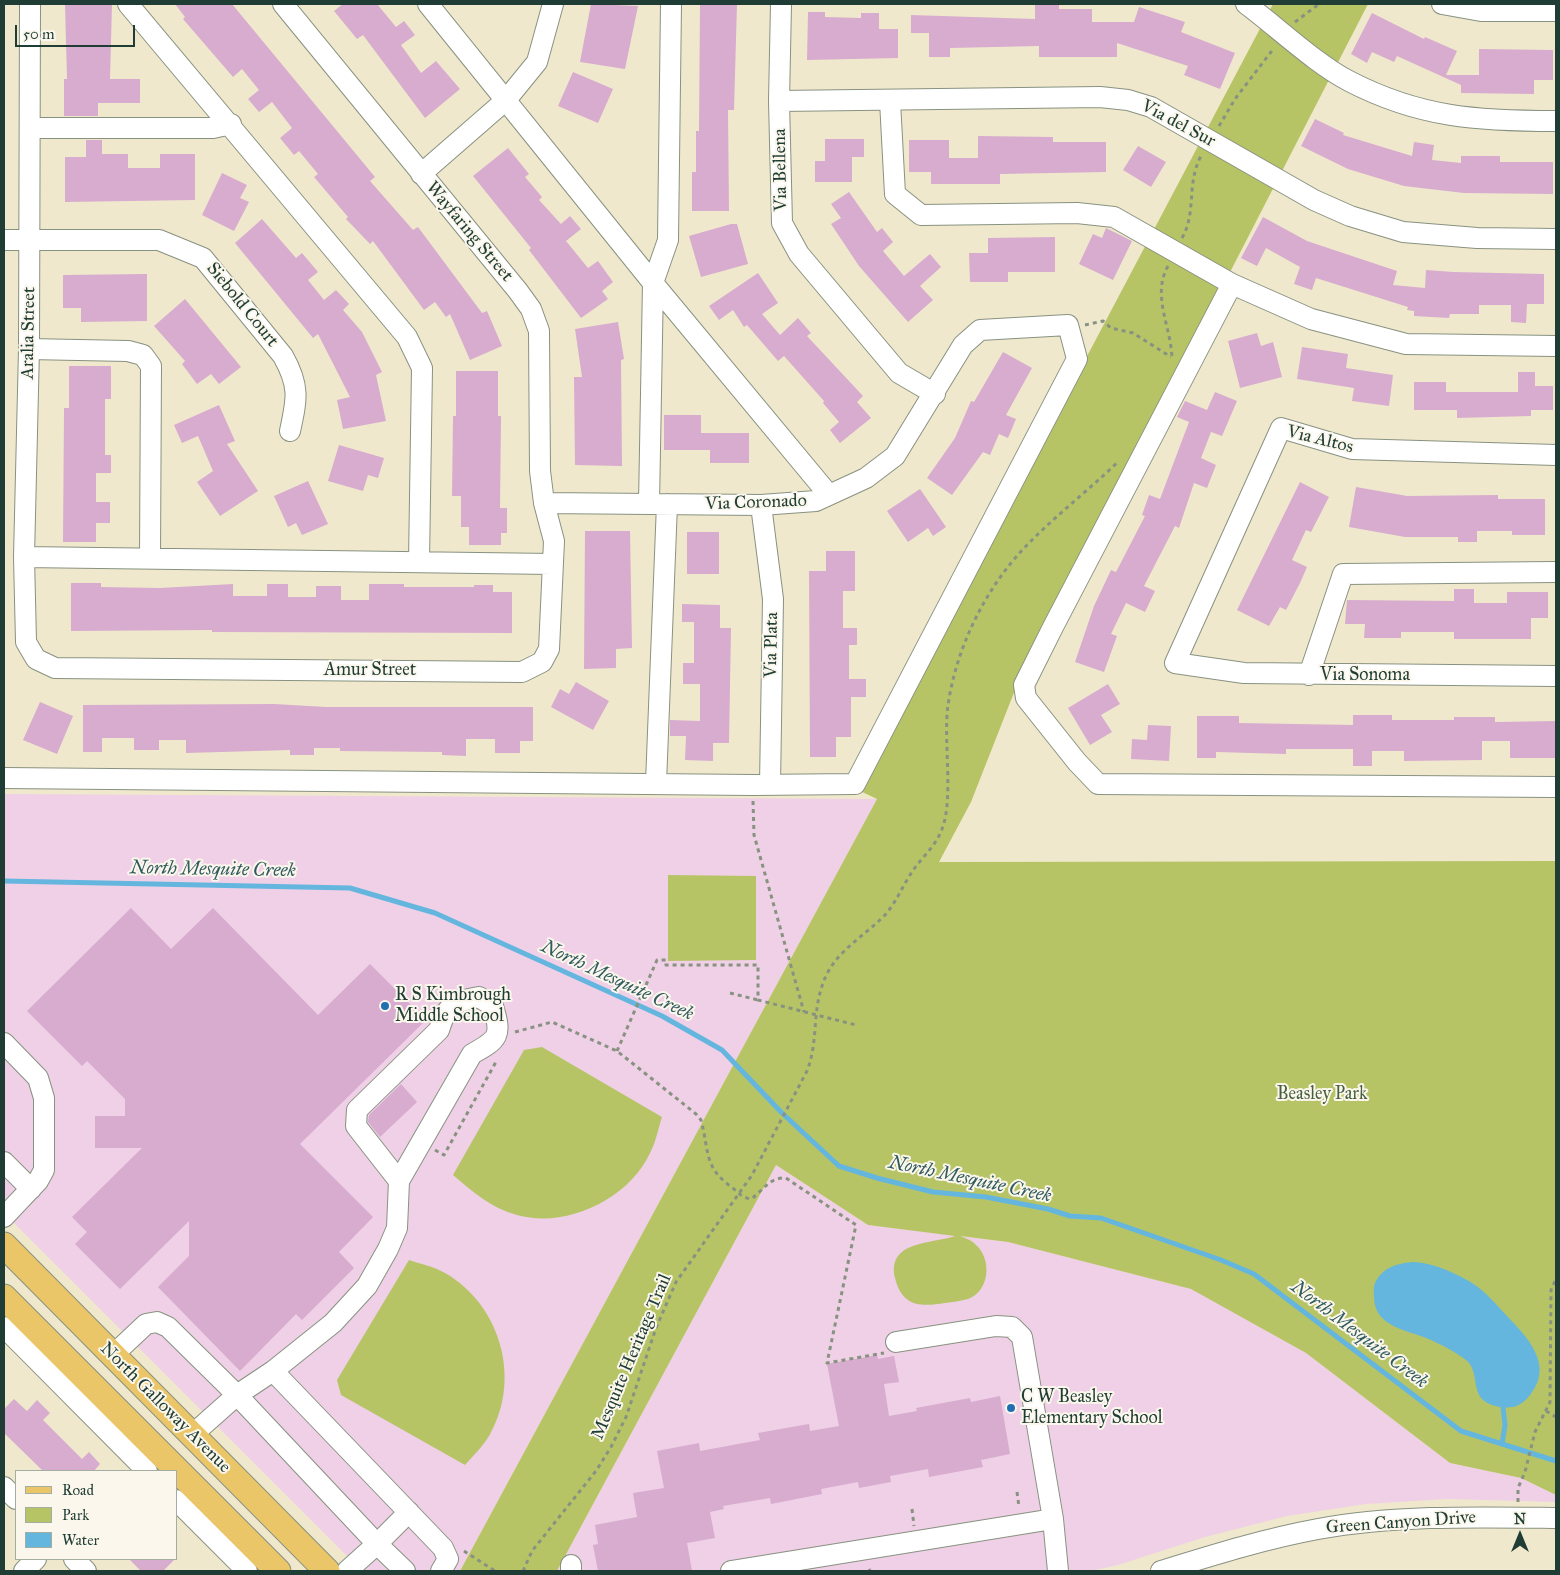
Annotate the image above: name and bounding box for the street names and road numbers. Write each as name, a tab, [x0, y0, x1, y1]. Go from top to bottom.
street label: Via del Sur	[1137, 95, 1219, 153]
street label: Via Bellena	[769, 128, 793, 212]
street label: Wayfaring Street	[421, 178, 517, 286]
street label: Siebold Court	[201, 258, 283, 352]
street label: Aralia Street	[17, 287, 41, 379]
street label: Via Altos	[1284, 421, 1356, 459]
street label: Via Coronado	[705, 490, 807, 516]
street label: Via Plata	[761, 612, 783, 678]
street label: Amur Street	[324, 660, 416, 682]
street label: Via Sonoma	[1320, 665, 1410, 687]
street label: Mesquite Heritage Trail	[587, 1271, 677, 1443]
street label: North Galloway Avenue	[95, 1338, 235, 1478]
street label: Green Canyon Drive	[1325, 1507, 1477, 1539]

